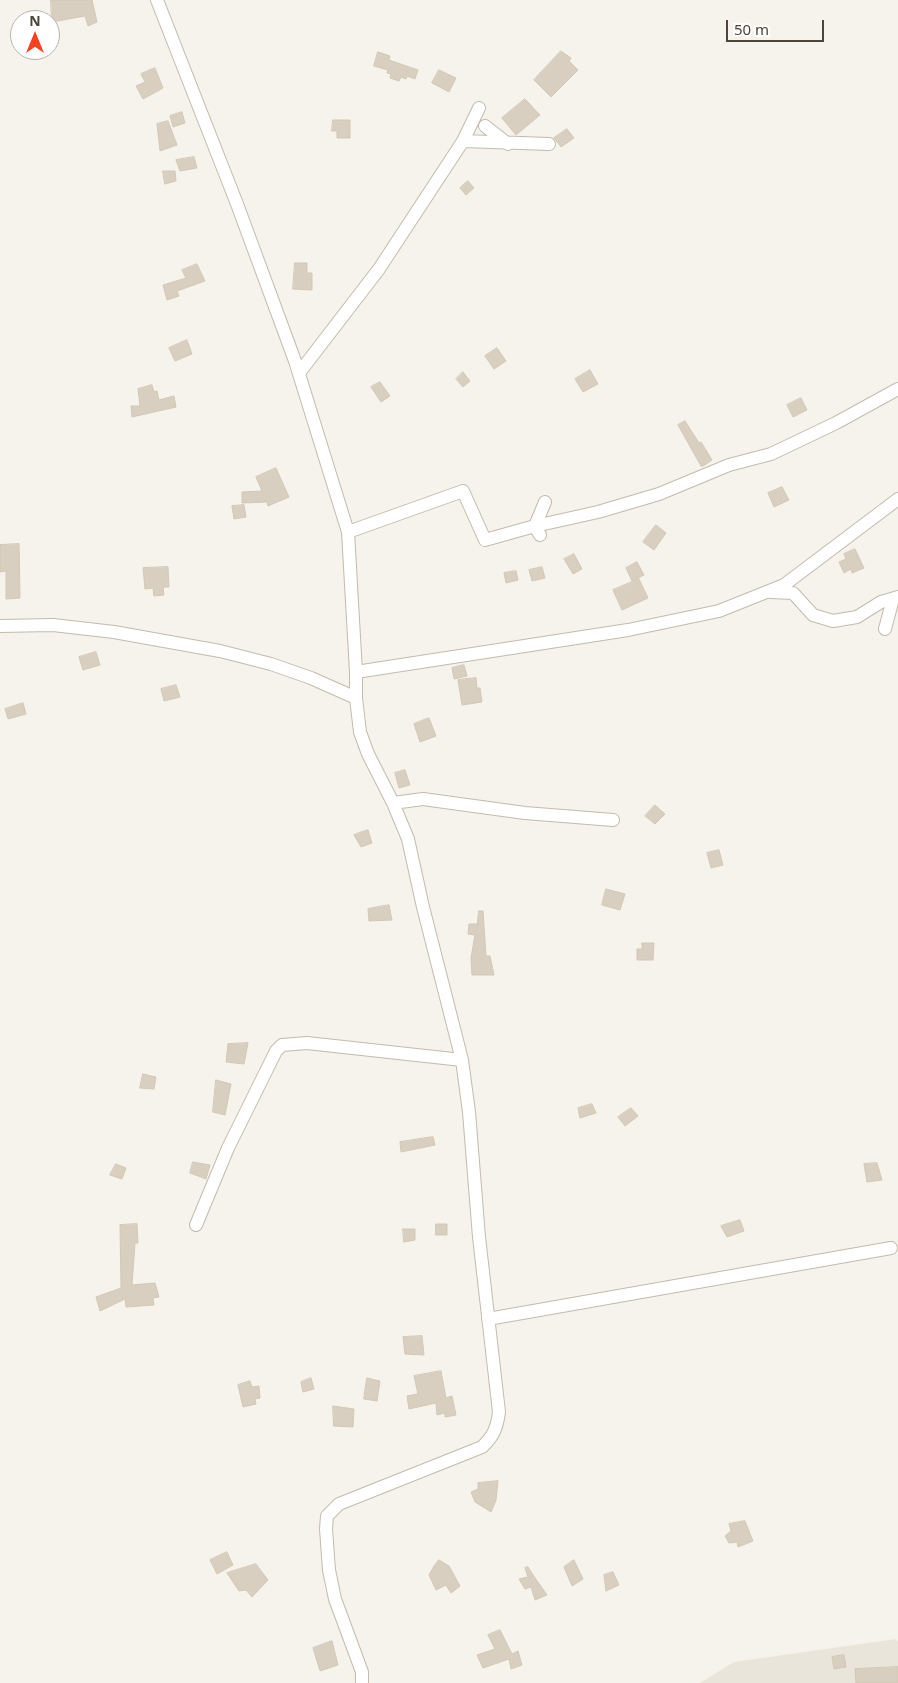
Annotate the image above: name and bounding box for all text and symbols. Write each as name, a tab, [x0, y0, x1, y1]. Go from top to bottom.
north arrow	[10, 10, 60, 60]
scale bar	[728, 10, 826, 42]
text: N	[29, 11, 41, 30]
text: 50 m	[734, 19, 769, 39]

